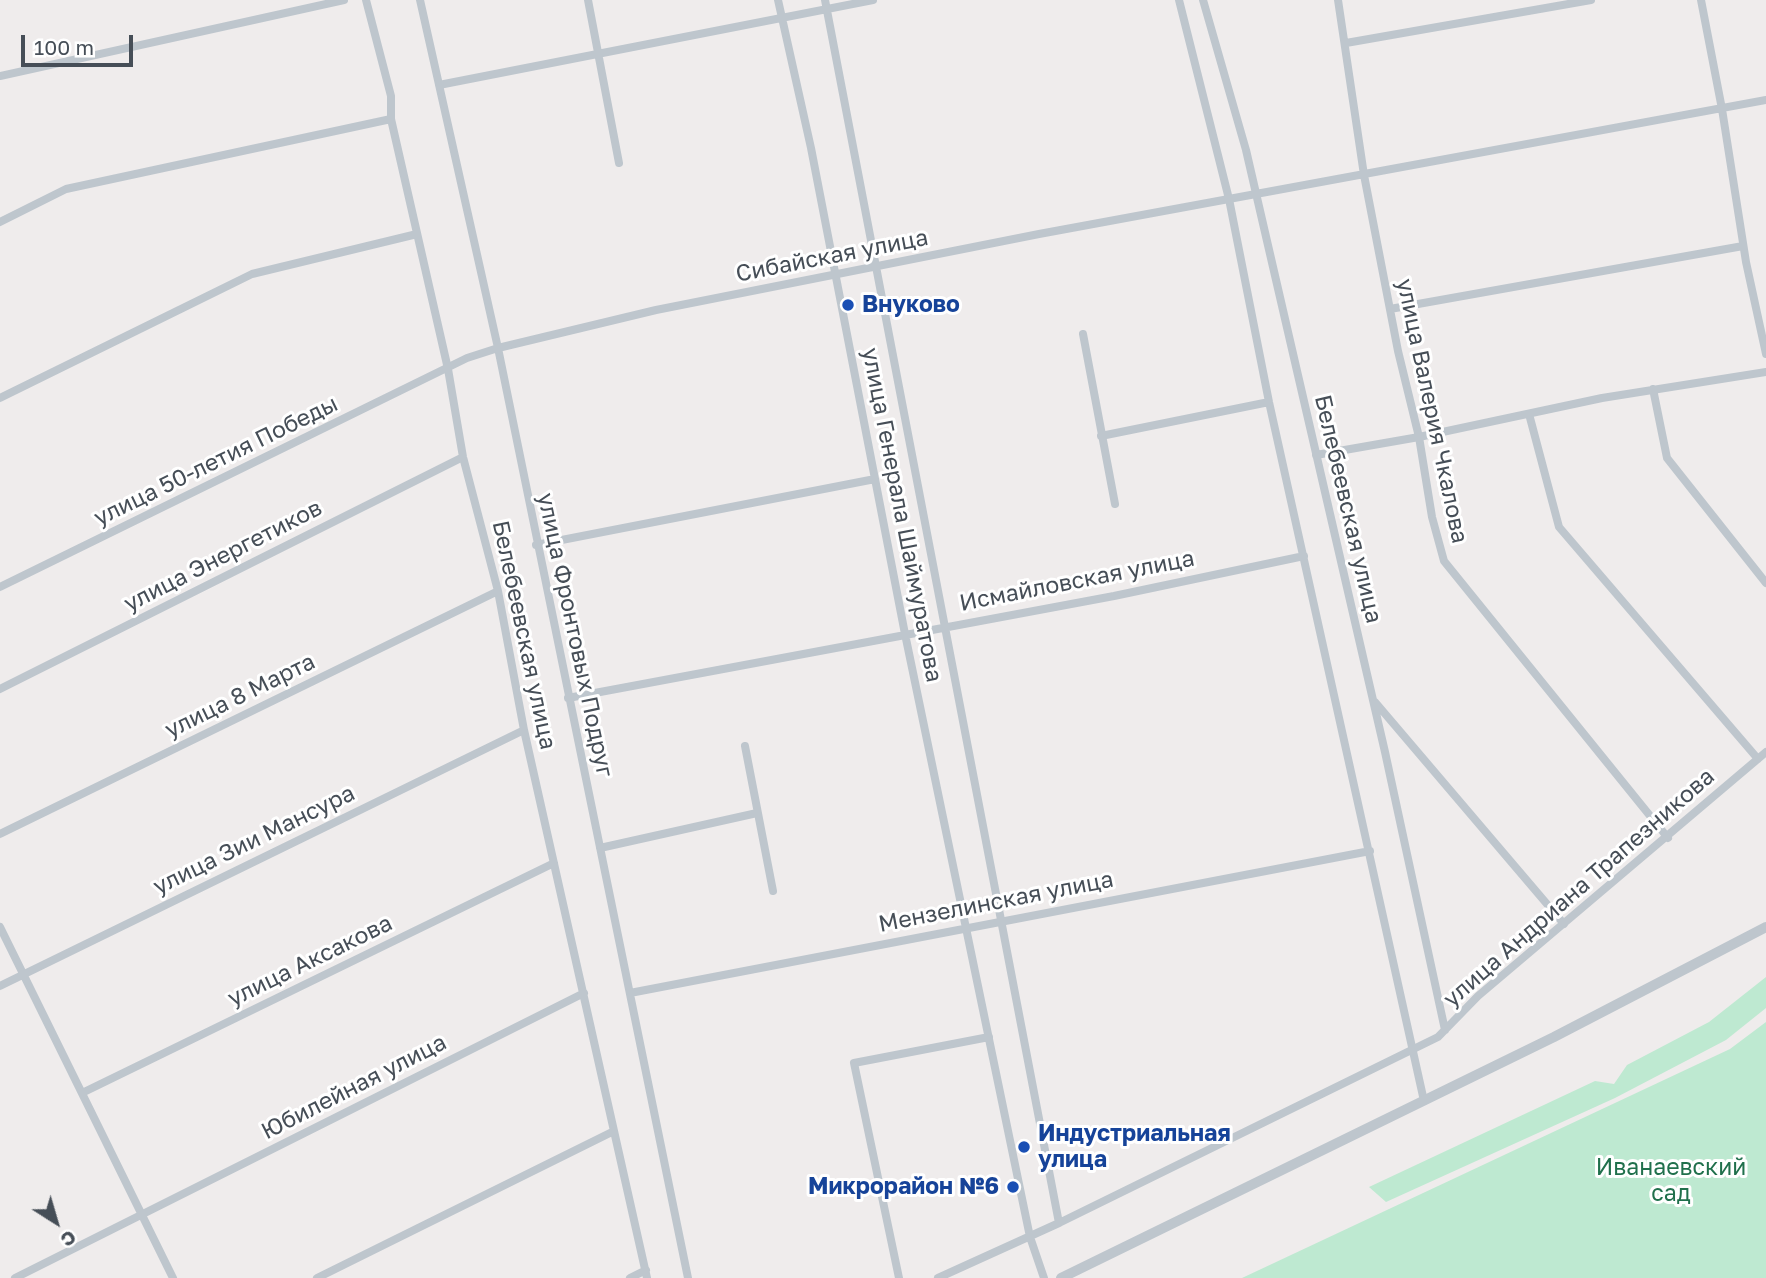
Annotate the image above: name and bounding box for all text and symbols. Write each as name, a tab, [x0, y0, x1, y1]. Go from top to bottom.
scale bar	[24, 21, 136, 65]
text: 100 m	[34, 34, 94, 60]
street label: Сибайская улица	[734, 224, 930, 288]
street label: улица Валерия Чкалова	[1390, 276, 1474, 546]
place label: Внуково	[862, 291, 960, 319]
marker: Внуково	[840, 297, 856, 313]
street label: улица Генерала Шаймуратова	[856, 345, 948, 685]
street label: улица 50-летия Победы	[90, 390, 342, 532]
street label: Белебеевская улица	[1308, 392, 1388, 626]
street label: улица Фронтовых Подруг	[531, 490, 619, 780]
street label: улица Энергетиков	[119, 494, 327, 618]
street label: Белебеевская улица	[486, 518, 562, 752]
street label: Исмайловская улица	[957, 545, 1197, 617]
street label: улица 8 Марта	[161, 648, 319, 744]
street label: улица Андриана Трапезникова	[1438, 763, 1720, 1013]
street label: улица Зии Мансура	[149, 779, 359, 901]
street label: Мензелинская улица	[876, 866, 1116, 938]
street label: улица Аксакова	[223, 909, 397, 1013]
street label: Юбилейная улица	[257, 1028, 451, 1146]
place label: Индустриальная улица	[1038, 1120, 1231, 1174]
marker: Индустриальная улица	[1016, 1139, 1032, 1155]
park label: Иванаевский сад	[1596, 1154, 1746, 1208]
place label: Микрорайон №6	[808, 1173, 999, 1201]
marker: Микрорайон №6	[1005, 1179, 1021, 1195]
north arrow	[21, 1187, 91, 1257]
text: С	[57, 1226, 81, 1252]

